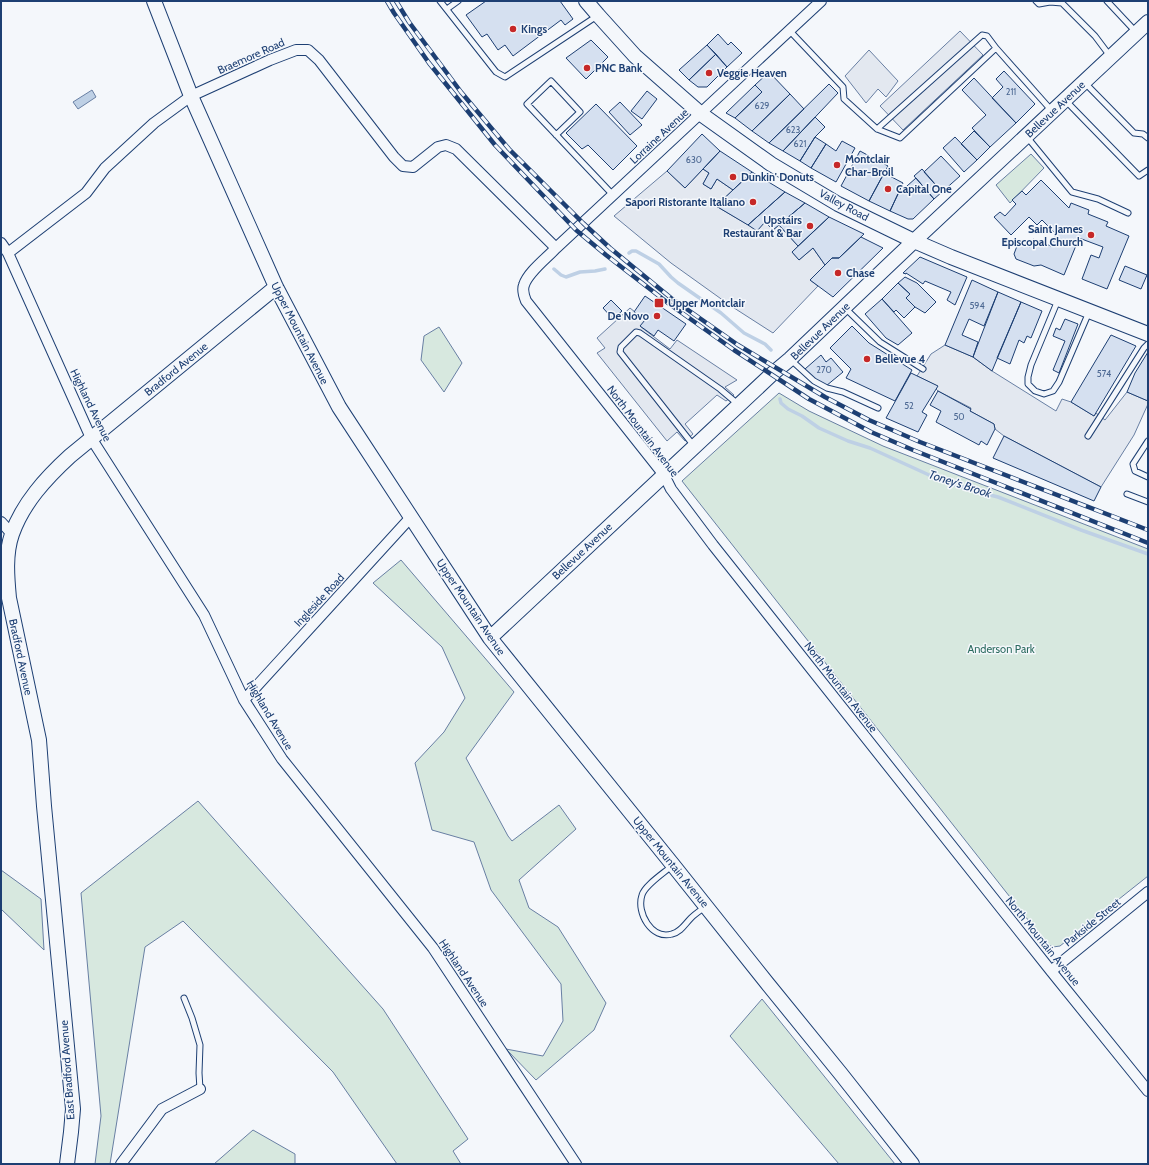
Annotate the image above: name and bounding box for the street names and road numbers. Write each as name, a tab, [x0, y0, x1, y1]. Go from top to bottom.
street label: Braemore Road	[215, 35, 287, 77]
street label: Bellevue Avenue	[1022, 77, 1088, 140]
street label: Lorraine Avenue	[627, 105, 691, 167]
street label: Valley Road	[817, 186, 871, 224]
street label: Upper Mountain Avenue	[268, 279, 332, 387]
street label: Bellevue Avenue	[787, 299, 853, 363]
street label: Bradford Avenue	[141, 339, 211, 399]
street label: Highland Avenue	[67, 366, 115, 444]
street label: North Mountain Avenue	[604, 383, 682, 480]
street label: Bellevue Avenue	[549, 519, 615, 582]
street label: Upper Mountain Avenue	[434, 556, 509, 658]
street label: Ingleside Road	[291, 571, 347, 629]
street label: Bradford Avenue	[6, 618, 36, 697]
street label: North Mountain Avenue	[801, 639, 881, 735]
street label: Highland Avenue	[244, 678, 297, 753]
street label: Upper Mountain Avenue	[630, 814, 712, 911]
street label: North Mountain Avenue	[1003, 894, 1084, 989]
street label: Parkside Street	[1061, 895, 1124, 949]
street label: Highland Avenue	[436, 936, 492, 1010]
street label: East Bradford Avenue	[57, 1019, 77, 1120]

